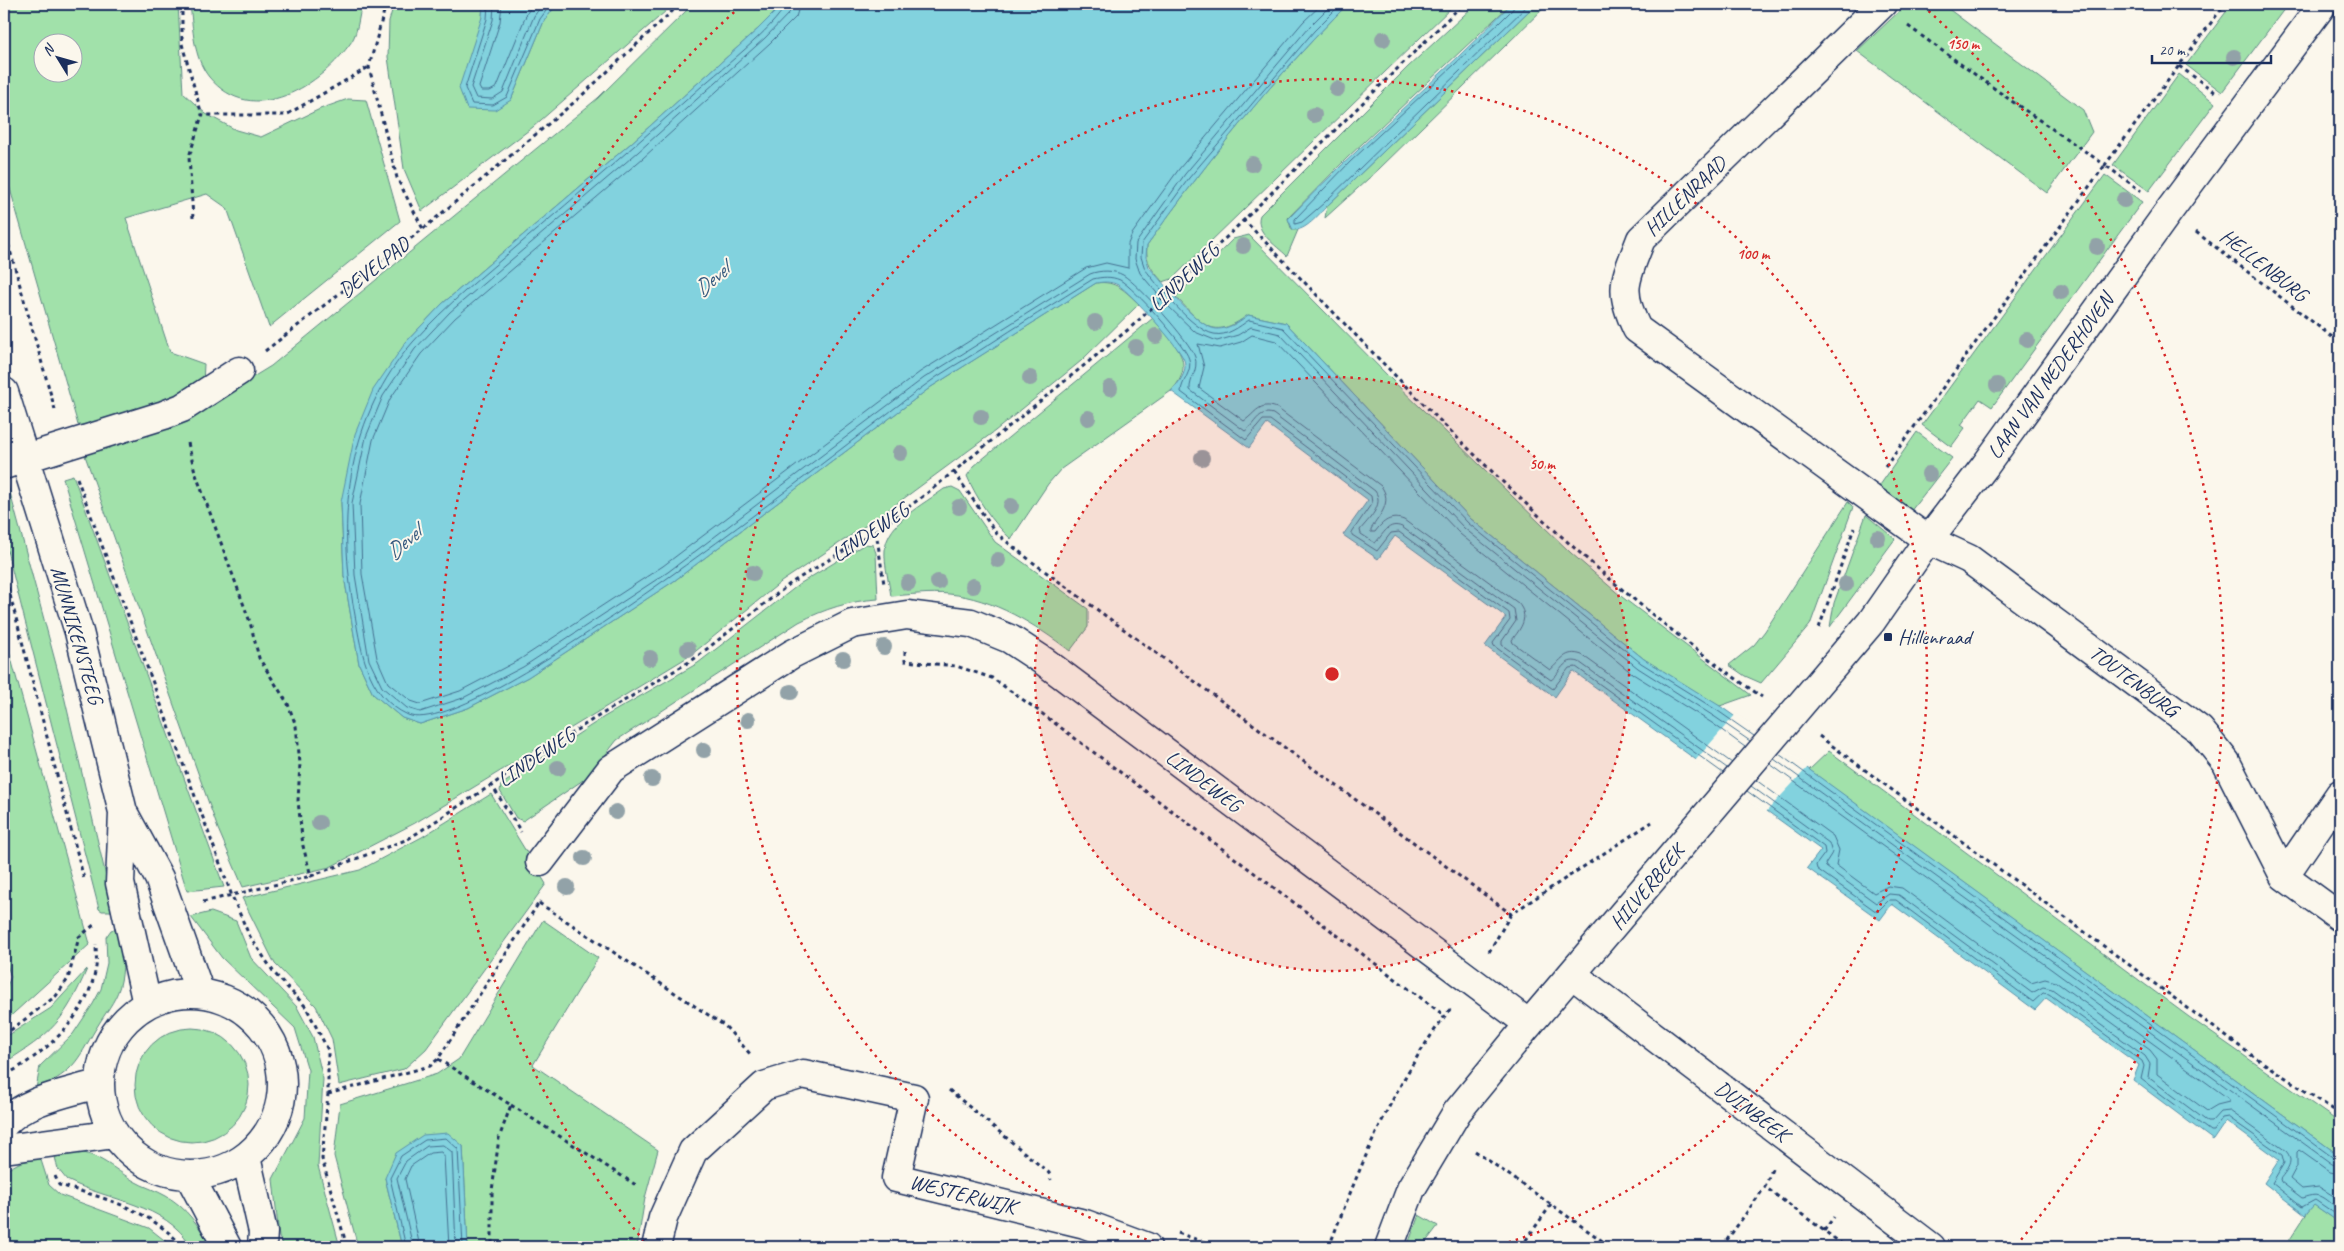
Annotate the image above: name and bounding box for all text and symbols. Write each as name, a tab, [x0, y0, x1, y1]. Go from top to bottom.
north arrow	[32, 32, 82, 82]
scale bar	[2152, 32, 2270, 64]
text: 150 m	[1947, 35, 1981, 54]
text: N	[39, 40, 59, 59]
text: 20 m	[2159, 41, 2186, 60]
street label: HILLENRAAD	[1639, 149, 1733, 241]
street label: HELLENBURG	[2215, 223, 2315, 309]
street label: DEVELPAD	[333, 230, 416, 303]
street label: LINDEWEG	[1143, 235, 1227, 317]
text: 100 m	[1737, 245, 1771, 264]
water label: Devel	[688, 252, 741, 303]
street label: LAAN VAN NEDERHOVEN	[1981, 286, 2121, 464]
text: 50 m	[1529, 455, 1556, 474]
street label: LINDEWEG	[826, 495, 916, 567]
water label: Devel	[380, 515, 433, 566]
street label: MUNNIKENSTEEG	[45, 563, 110, 709]
place label: Hillenraad	[1898, 624, 1975, 650]
marker: Hillenraad	[1882, 631, 1894, 643]
street label: TOUTENBURG	[2085, 639, 2186, 725]
centre of rings	[1323, 665, 1341, 683]
street label: LINDEWEG	[492, 720, 582, 792]
street label: LINDEWEG	[1161, 744, 1249, 819]
street label: HILVERBEEK	[1604, 836, 1692, 935]
street label: DUINBEEK	[1710, 1075, 1798, 1150]
street label: WESTERWIJK	[907, 1168, 1023, 1221]

